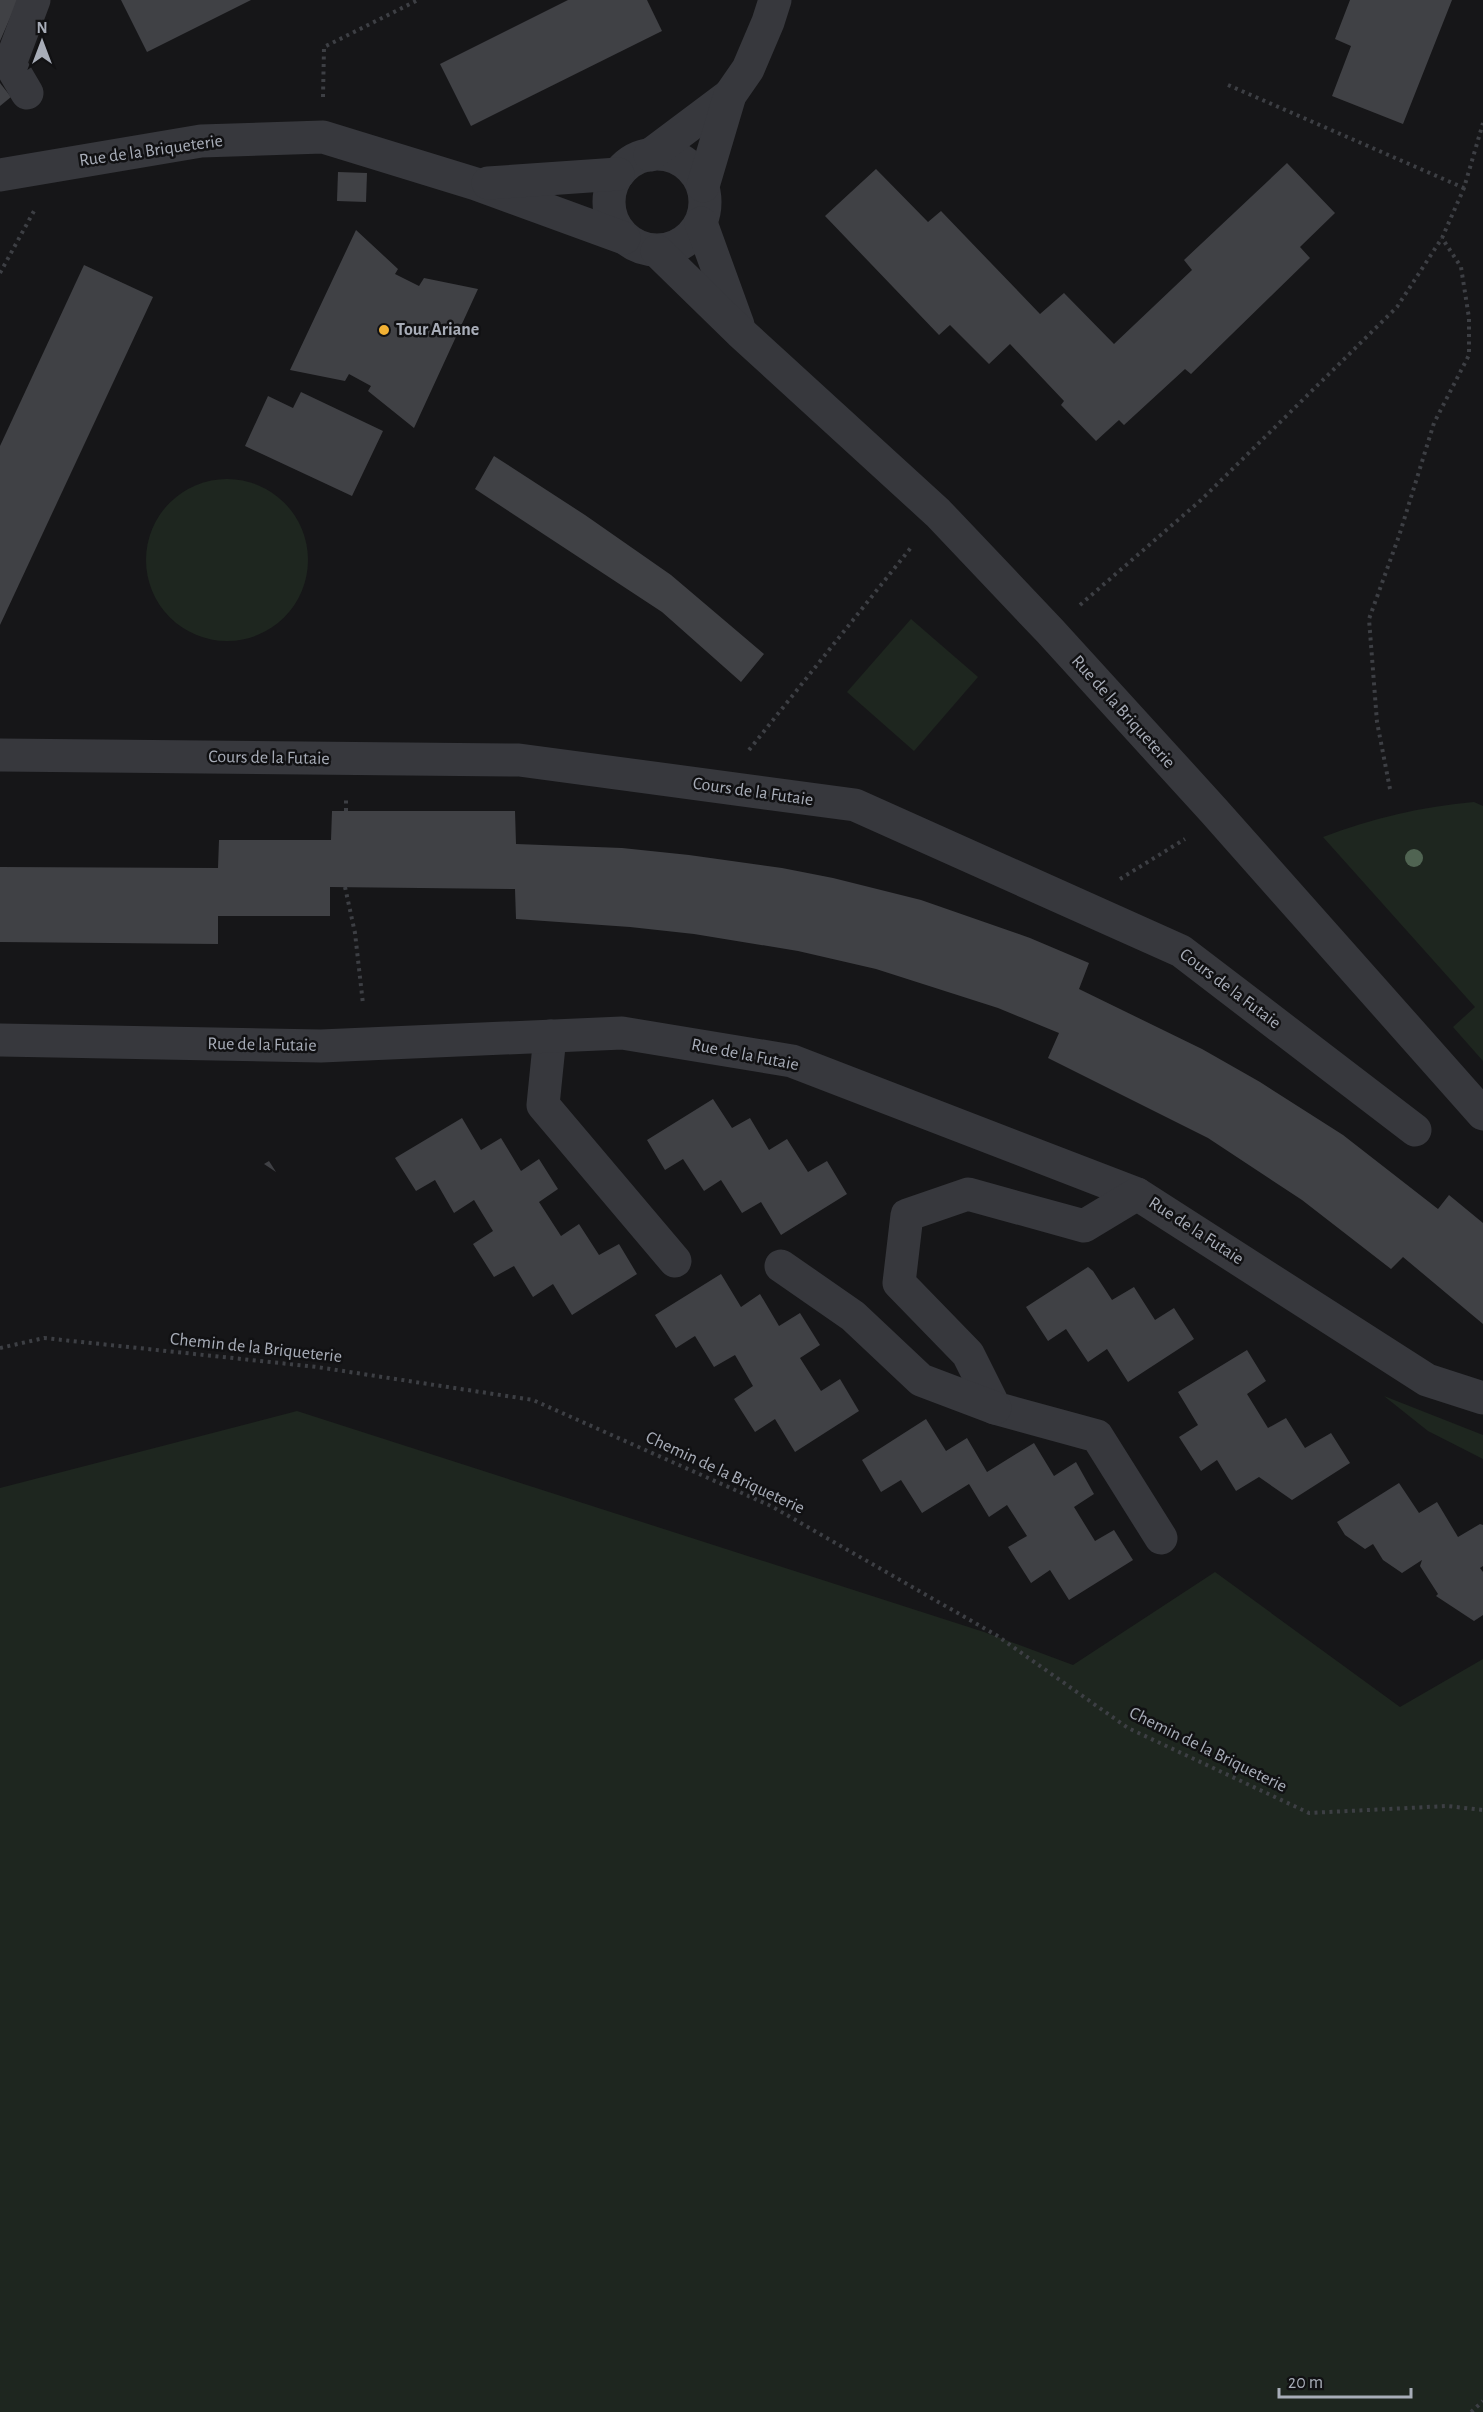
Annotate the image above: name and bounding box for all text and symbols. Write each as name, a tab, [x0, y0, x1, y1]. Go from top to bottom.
north arrow	[12, 12, 72, 72]
text: N	[36, 20, 48, 36]
street label: Rue de la Briqueterie	[78, 132, 224, 170]
place label: Tour Ariane	[396, 321, 479, 339]
marker: Tour Ariane	[377, 323, 391, 337]
street label: Rue de la Briqueterie	[1068, 652, 1178, 772]
street label: Cours de la Futaie	[208, 748, 330, 768]
street label: Cours de la Futaie	[692, 775, 814, 809]
street label: Cours de la Futaie	[1176, 945, 1284, 1033]
street label: Rue de la Futaie	[207, 1035, 317, 1055]
street label: Rue de la Futaie	[690, 1036, 800, 1074]
street label: Rue de la Futaie	[1145, 1194, 1247, 1268]
street label: Chemin de la Briqueterie	[169, 1330, 343, 1366]
street label: Chemin de la Briqueterie	[643, 1428, 807, 1518]
street label: Chemin de la Briqueterie	[1126, 1704, 1290, 1796]
scale bar	[1279, 2361, 1411, 2399]
text: 20 m	[1288, 2374, 1323, 2392]

